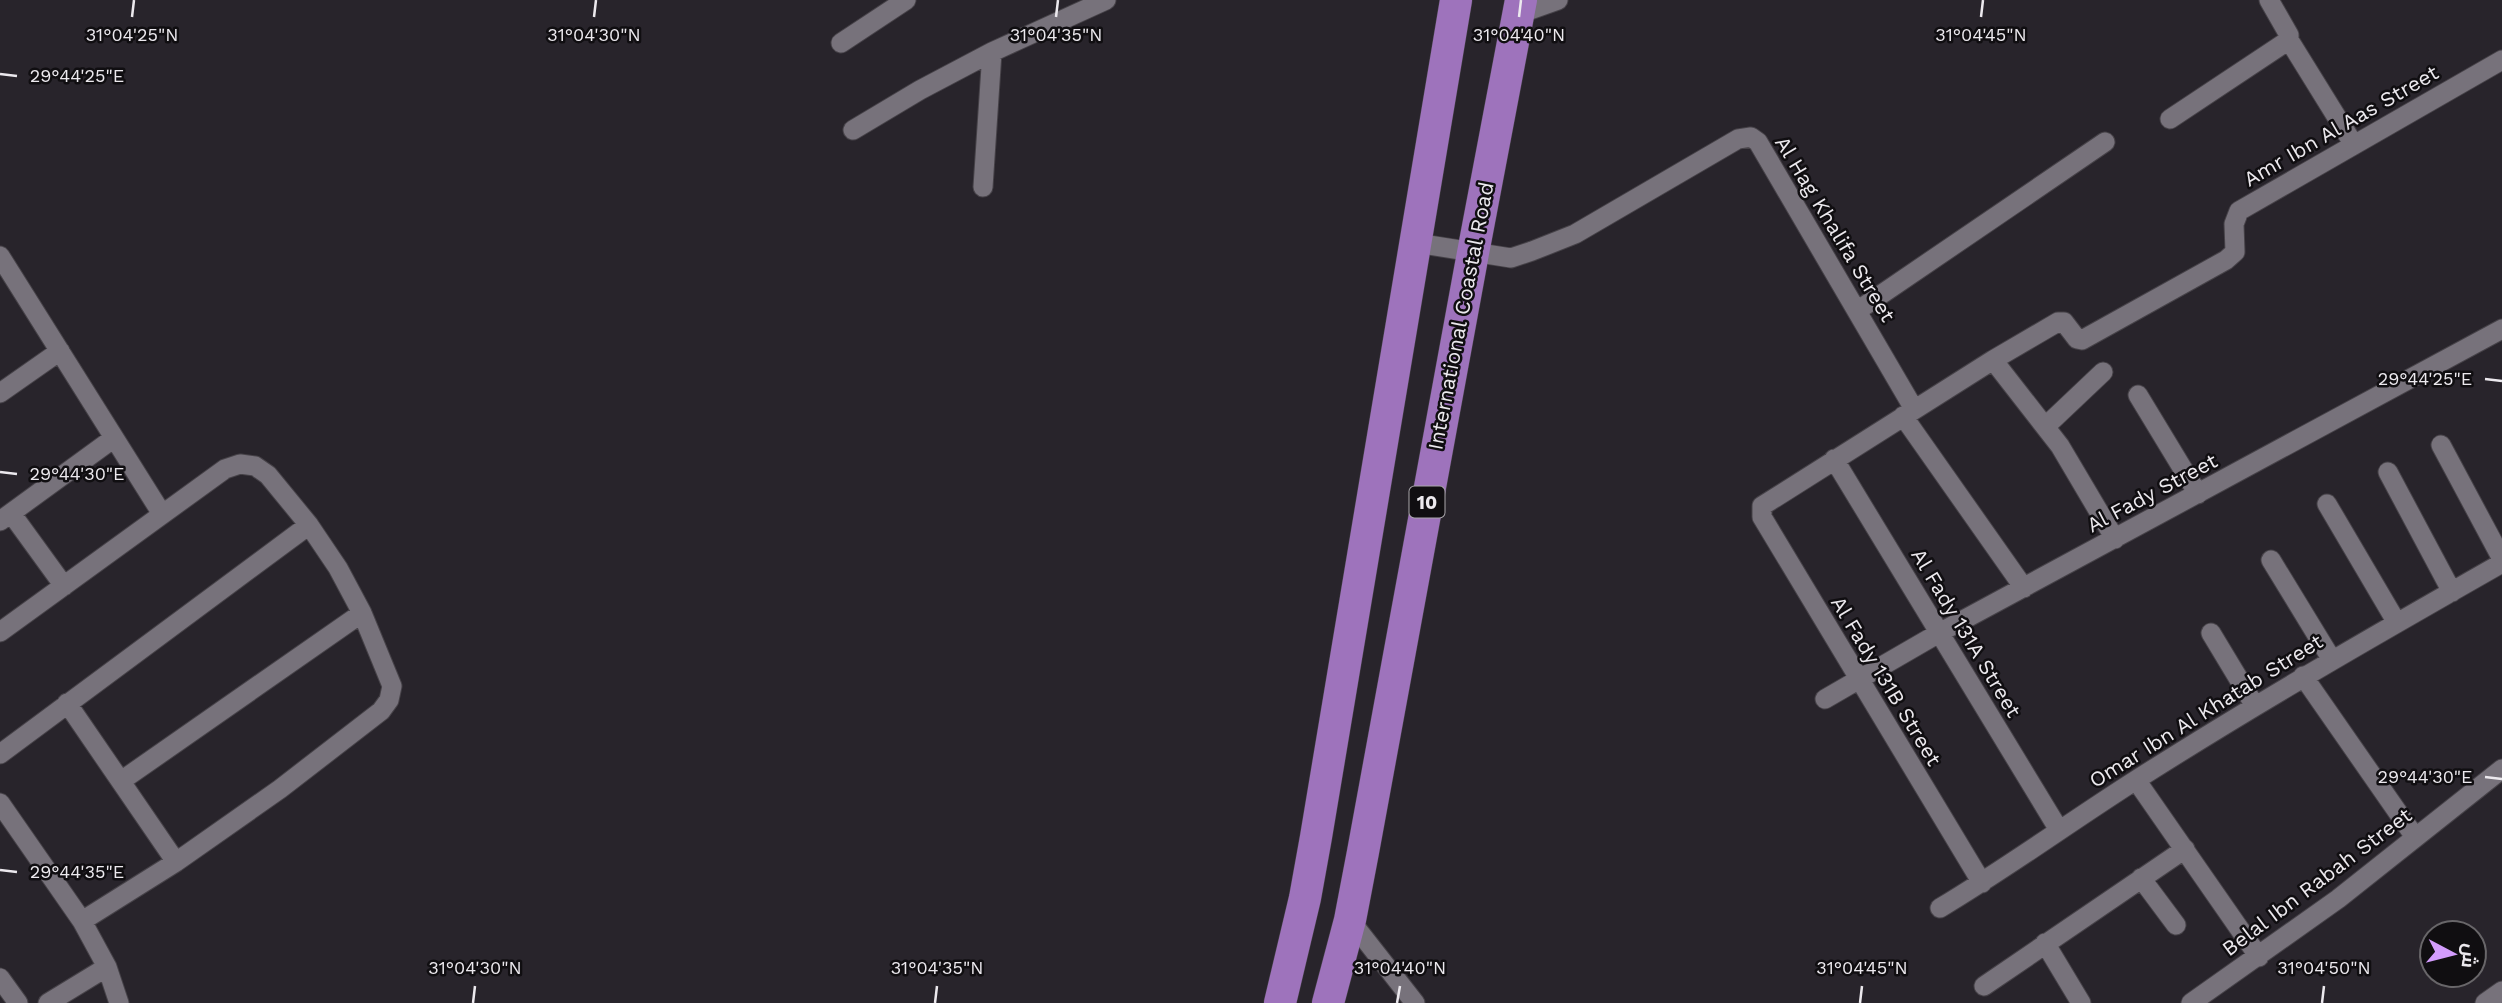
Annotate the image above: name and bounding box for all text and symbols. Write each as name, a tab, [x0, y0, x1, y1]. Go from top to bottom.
text: 31°04'25"N	[86, 24, 178, 45]
text: 31°04'30"N	[547, 24, 641, 45]
text: 31°04'35"N	[1010, 24, 1102, 45]
text: 31°04'40"N	[1473, 24, 1565, 45]
text: 31°04'45"N	[1935, 24, 2027, 45]
street label: Amr Ibn Al Aas Street	[2239, 59, 2443, 192]
text: 29°44'25"E	[30, 65, 124, 86]
street label: Al Hag Khalifa Street	[1770, 131, 1901, 326]
street label: International Coastal Road	[1422, 180, 1499, 452]
text: 29°44'25"E	[2378, 368, 2472, 389]
street label: Al Fady Street	[2082, 448, 2221, 537]
text: 29°44'30"E	[29, 463, 125, 484]
road number: 10	[1410, 486, 1444, 517]
street label: Al Fady 131A Street	[1906, 544, 2027, 722]
street label: Al Fady 131B Street	[1826, 591, 1947, 770]
street label: Omar Ibn Al Khatab Street	[2084, 628, 2327, 793]
text: 29°44'30"E	[2377, 766, 2473, 787]
street label: Belal Ibn Rabah Street	[2217, 802, 2417, 961]
text: 29°44'35"E	[30, 861, 124, 882]
north arrow	[2418, 919, 2488, 989]
text: ش	[2456, 943, 2482, 970]
text: 31°04'30"N	[428, 957, 522, 978]
text: 31°04'35"N	[891, 957, 983, 978]
text: 31°04'40"N	[1354, 957, 1446, 978]
text: 31°04'45"N	[1816, 957, 1908, 978]
text: 31°04'50"N	[2277, 957, 2371, 978]

